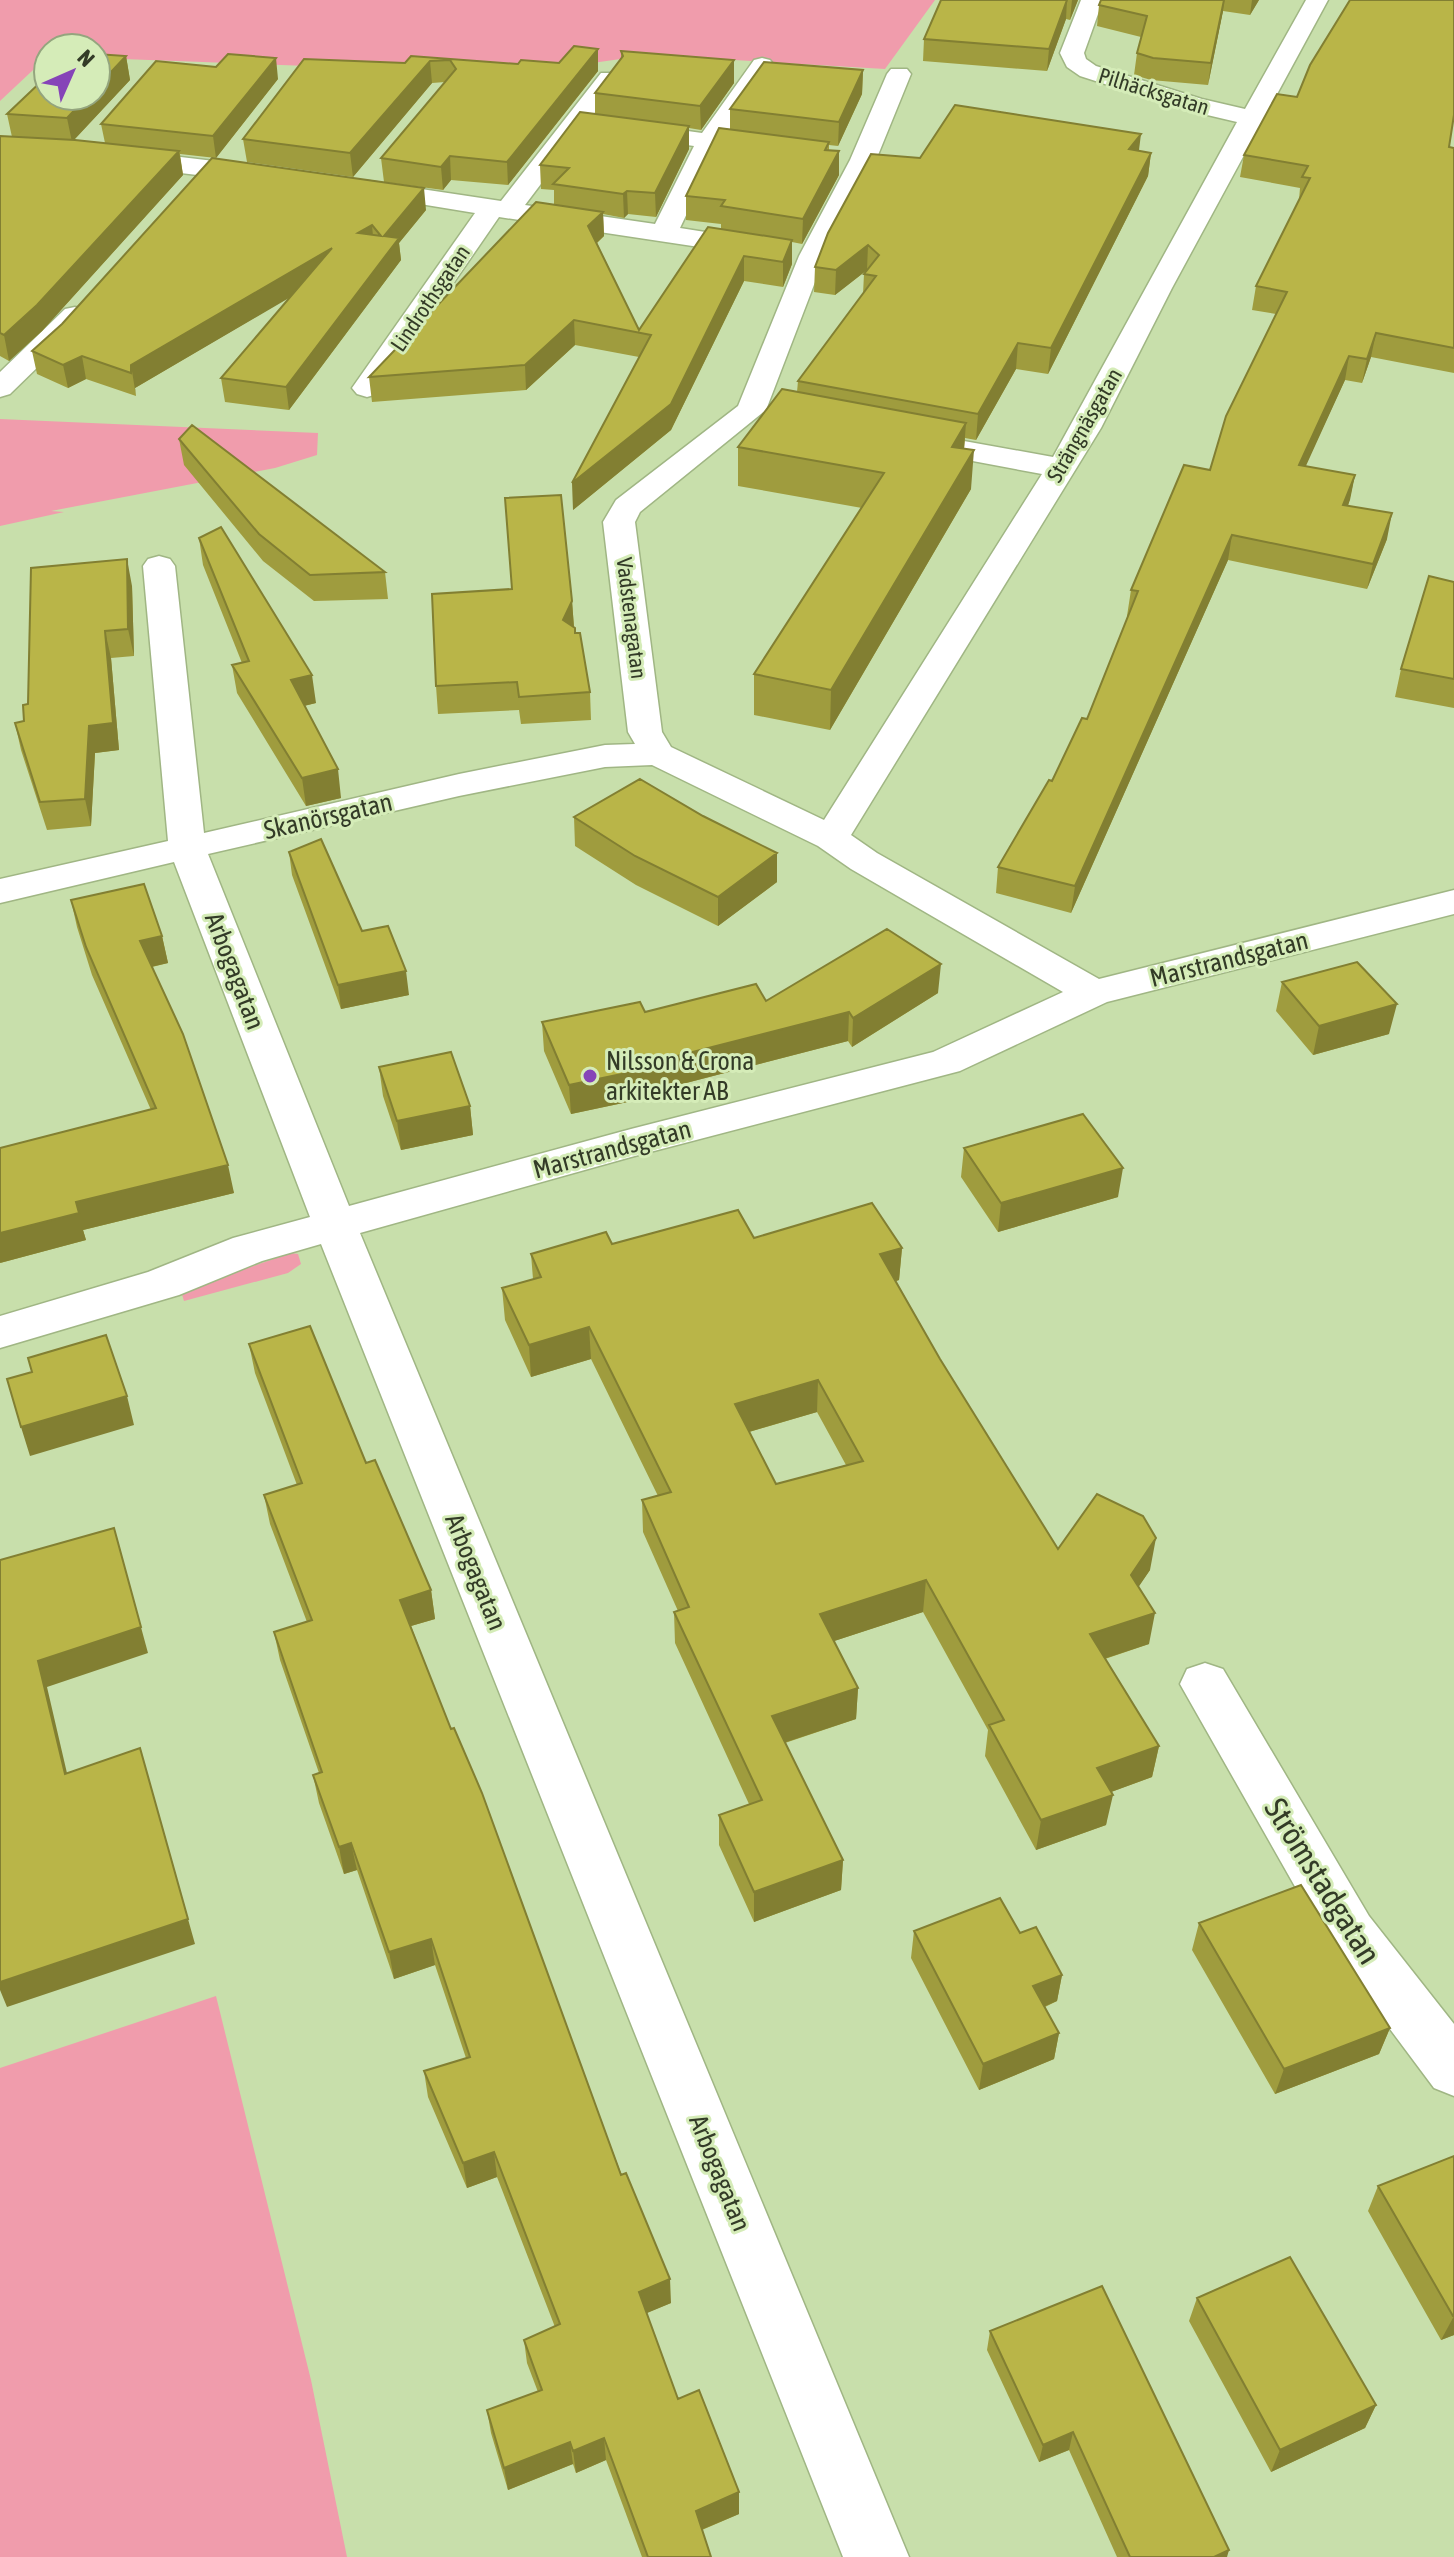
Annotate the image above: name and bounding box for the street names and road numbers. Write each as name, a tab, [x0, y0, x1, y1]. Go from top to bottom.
street label: Pilhäcksgatan	[1096, 62, 1212, 120]
street label: Lindrothsgatan	[385, 240, 475, 356]
street label: Strängnäsgatan	[1041, 363, 1127, 487]
street label: Vadstenagatan	[612, 556, 652, 680]
street label: Skanörsgatan	[261, 787, 395, 845]
street label: Arbogagatan	[199, 908, 271, 1034]
street label: Marstrandsgatan	[1147, 925, 1311, 993]
street label: Marstrandsgatan	[530, 1114, 694, 1184]
street label: Arbogagatan	[439, 1510, 513, 1634]
street label: Strömstadgatan	[1257, 1791, 1389, 1971]
street label: Arbogagatan	[683, 2111, 757, 2235]

